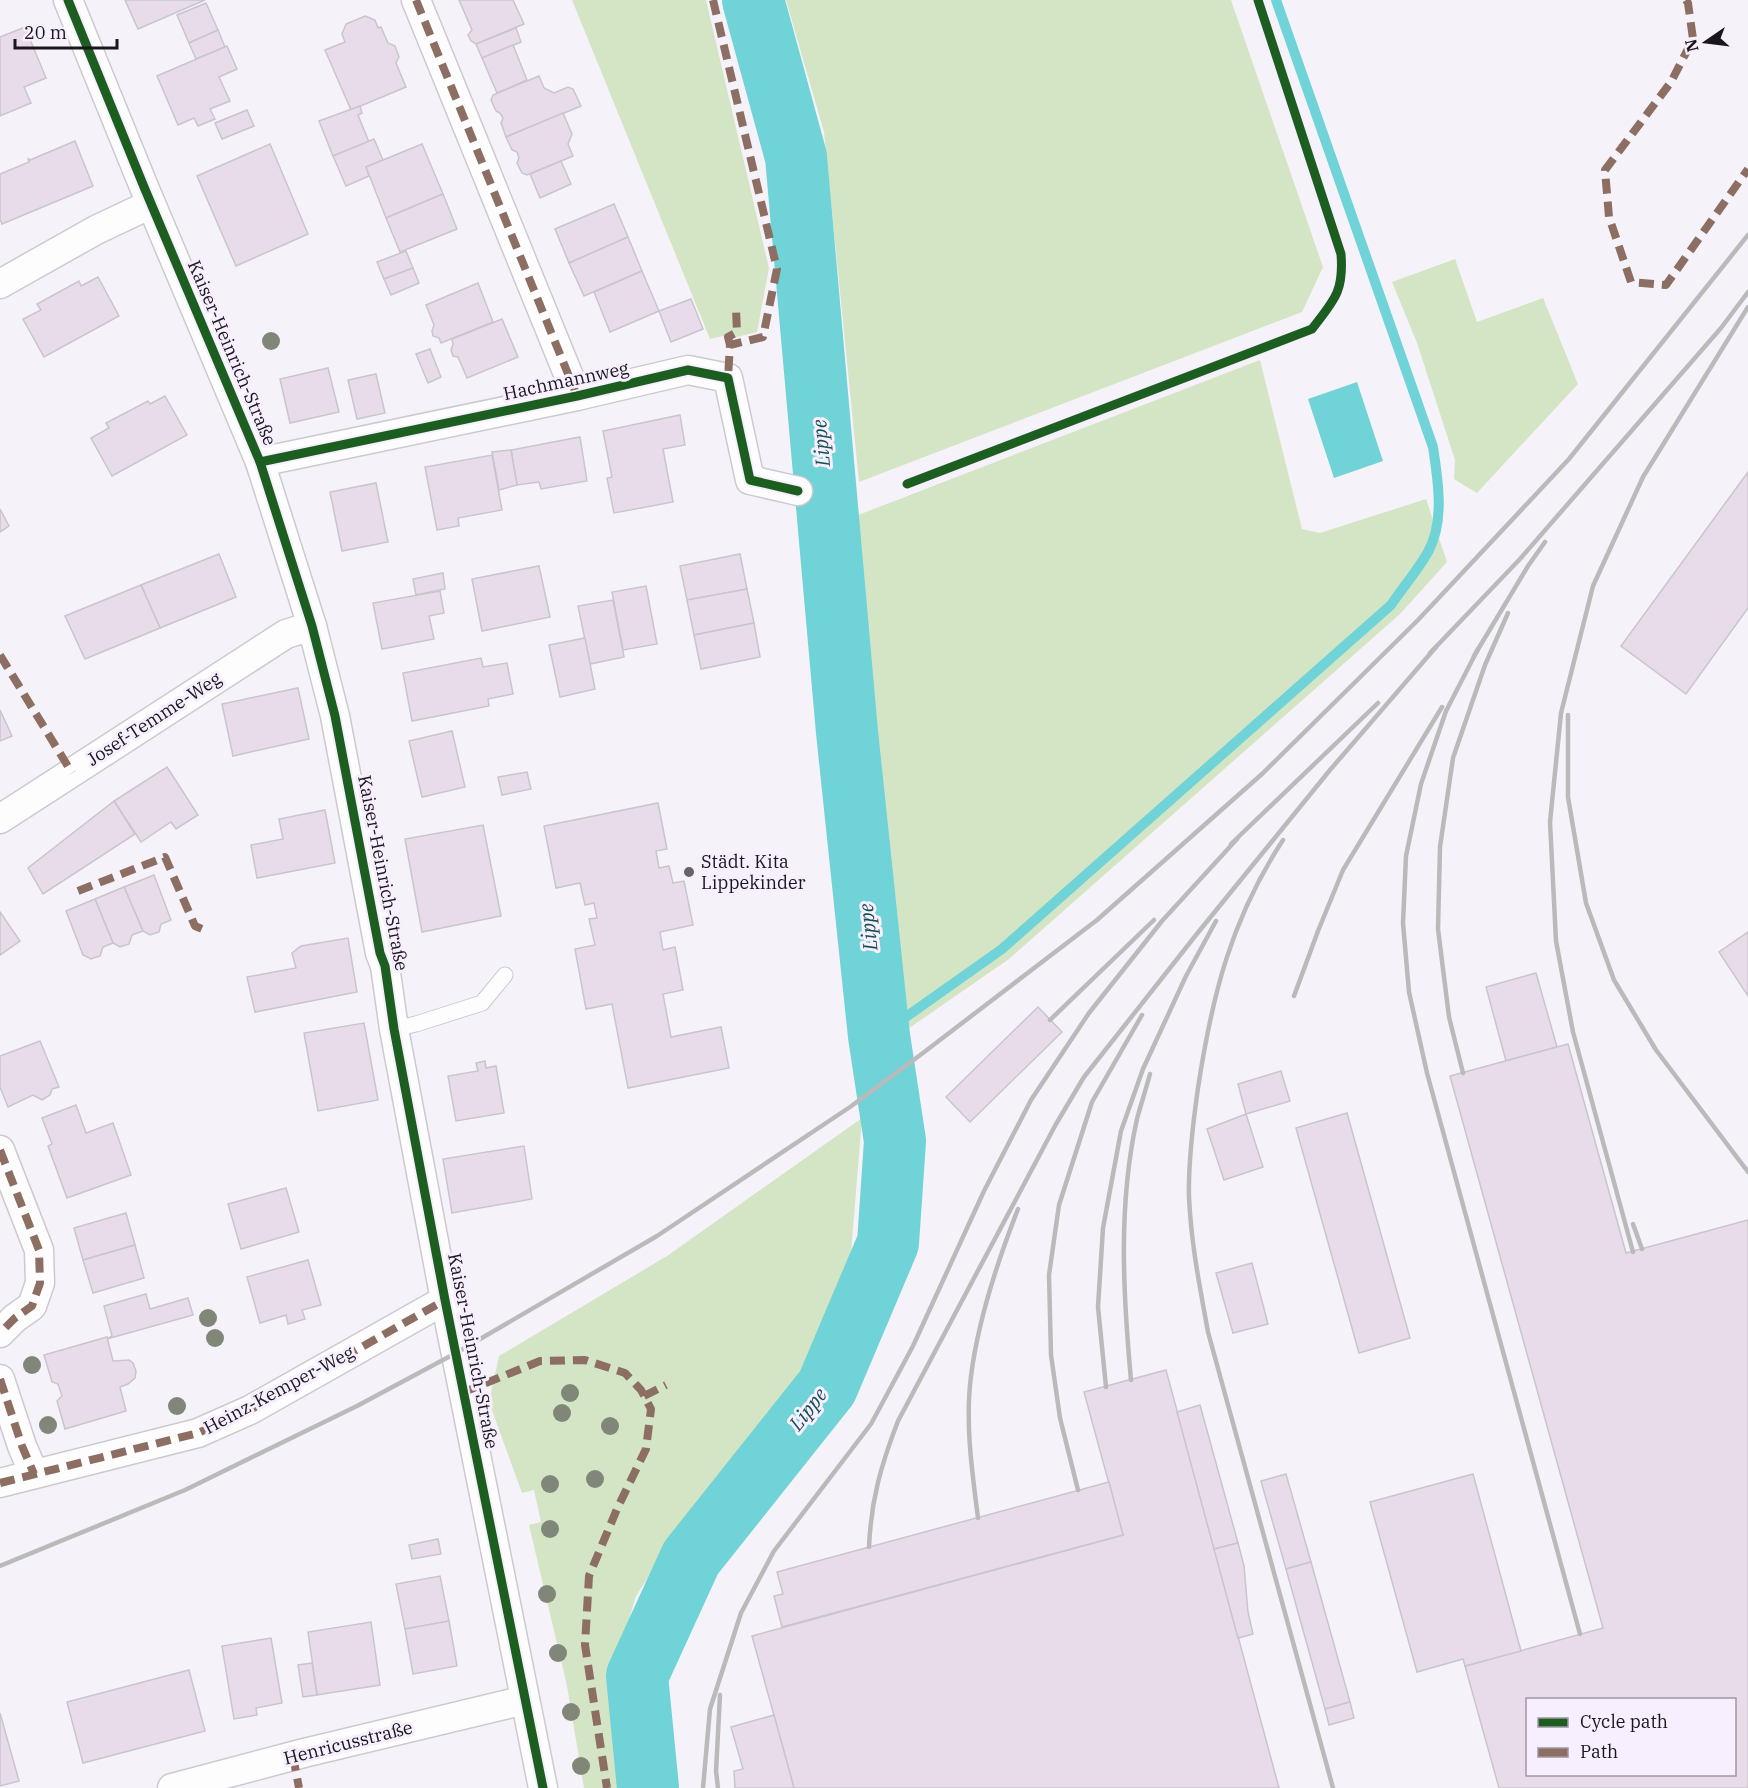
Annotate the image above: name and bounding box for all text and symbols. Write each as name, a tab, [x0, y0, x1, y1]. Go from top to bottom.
scale bar	[15, 12, 117, 50]
north arrow	[1676, 12, 1736, 72]
text: 20 m	[24, 21, 67, 44]
text: N	[1680, 37, 1703, 54]
street label: Kaiser-Heinrich-Straße	[183, 257, 282, 449]
street label: Hachmannweg	[501, 356, 631, 405]
water label: Lippe	[805, 418, 836, 469]
street label: Josef-Temme-Weg	[82, 666, 226, 771]
street label: Kaiser-Heinrich-Straße	[353, 773, 414, 973]
place label: Städt. Kita Lippekinder	[701, 850, 806, 894]
marker: Städt. Kita Lippekinder	[682, 865, 696, 879]
water label: Lippe	[852, 902, 883, 953]
street label: Kaiser-Heinrich-Straße	[443, 1251, 504, 1451]
street label: Heinz-Kemper-Weg	[200, 1340, 358, 1439]
water label: Lippe	[782, 1382, 833, 1436]
legend	[1526, 1698, 1736, 1776]
text: Cycle path	[1580, 1710, 1668, 1733]
street label: Henricusstraße	[281, 1715, 415, 1770]
text: Path	[1580, 1740, 1618, 1763]

